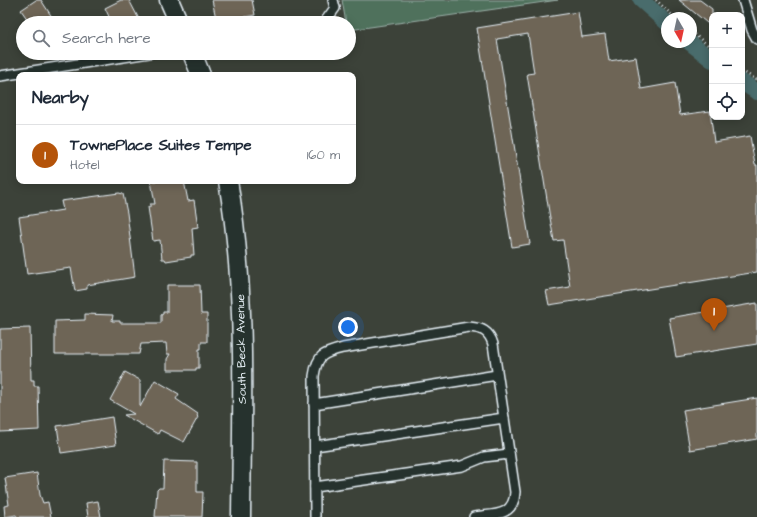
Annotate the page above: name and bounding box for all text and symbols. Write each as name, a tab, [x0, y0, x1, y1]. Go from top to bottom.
north arrow	[661, 12, 697, 48]
map controls	[709, 12, 745, 120]
button: +	[709, 12, 745, 48]
search box	[16, 16, 356, 60]
icon: search	[30, 27, 52, 49]
text: Search here	[62, 28, 151, 49]
button: −	[709, 48, 745, 84]
button: locate	[709, 84, 745, 120]
text: Nearby	[32, 86, 89, 110]
text: TownePlace Suites Tempe	[70, 135, 252, 156]
text: 1	[44, 146, 46, 164]
text: 160 m	[307, 146, 340, 164]
text: Hotel	[70, 156, 100, 174]
street label: South Beck Avenue	[232, 293, 251, 404]
pin: 1	[701, 298, 727, 331]
your location	[338, 317, 358, 337]

